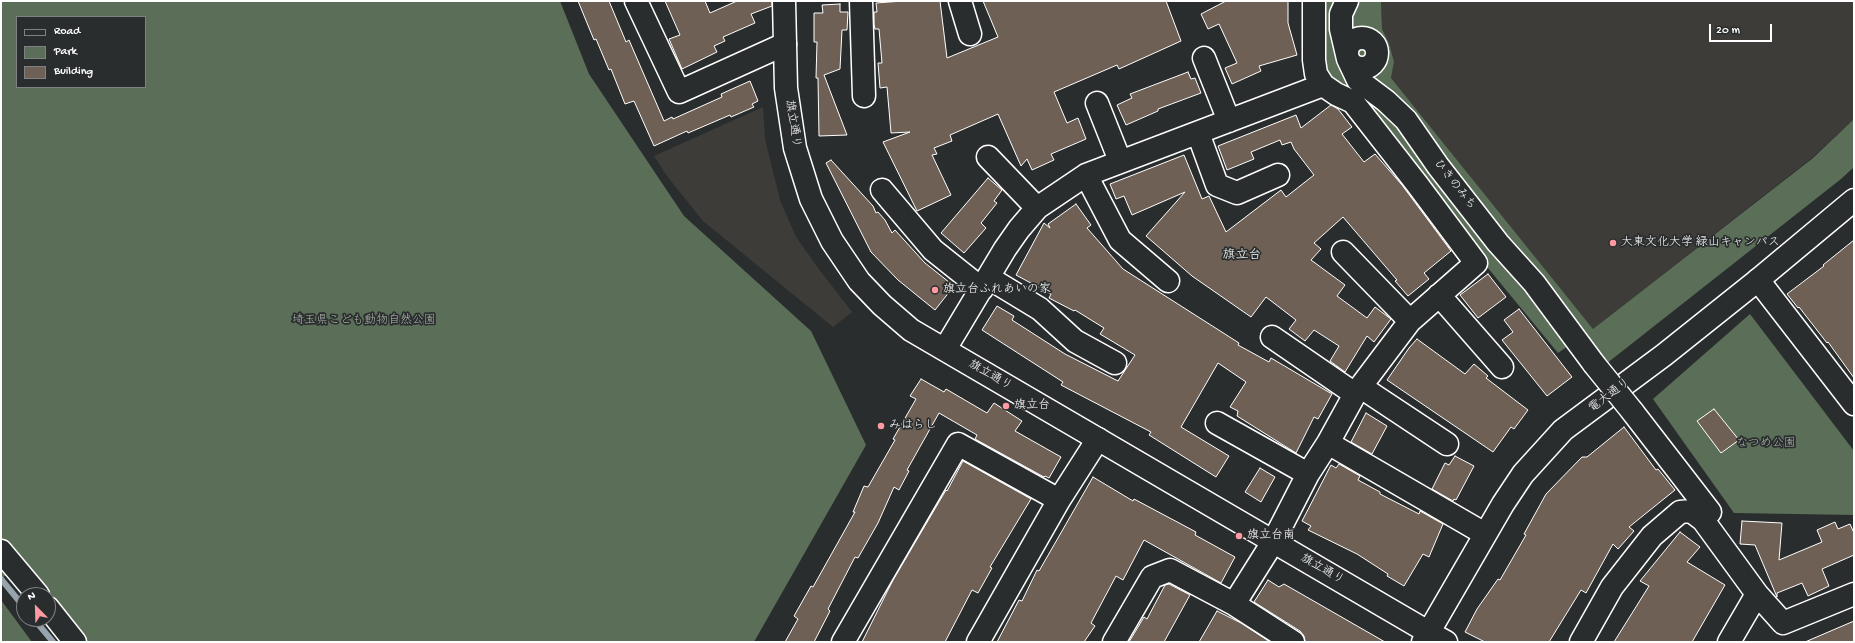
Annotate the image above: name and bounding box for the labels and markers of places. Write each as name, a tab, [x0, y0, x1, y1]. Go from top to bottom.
place label: 大東文化大学 緑山キャンパス	[1621, 236, 1780, 250]
marker: 大東文化大学 緑山キャンパス	[1608, 238, 1618, 248]
place label: 旗立台ふれあいの家	[943, 283, 1051, 297]
marker: 旗立台ふれあいの家	[930, 285, 940, 295]
place label: 旗立台	[1014, 399, 1050, 413]
marker: 旗立台	[1001, 401, 1011, 411]
place label: みはらし	[889, 419, 937, 433]
marker: みはらし	[876, 421, 886, 431]
place label: 旗立台南	[1247, 529, 1295, 543]
marker: 旗立台南	[1234, 531, 1244, 541]

